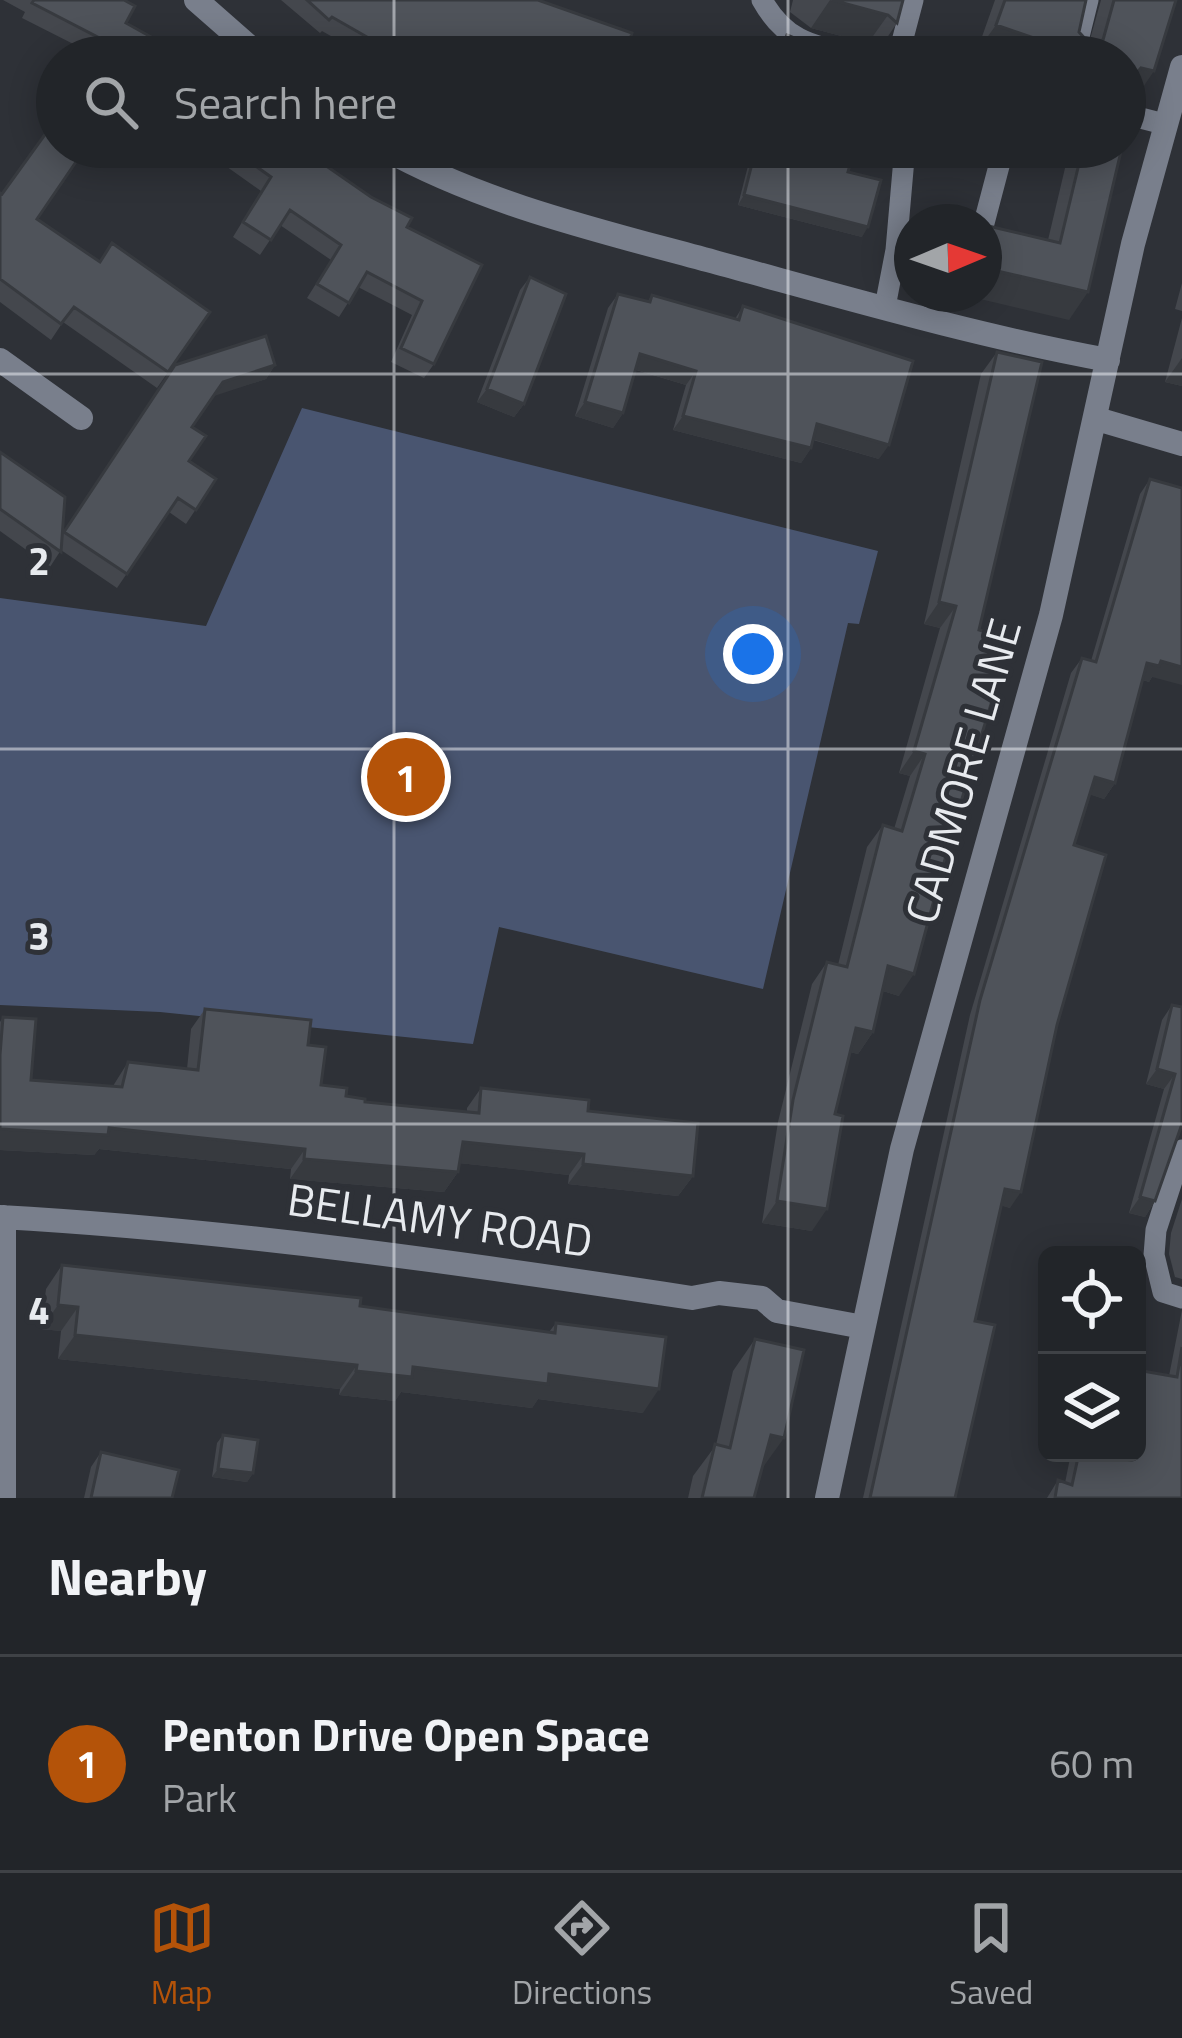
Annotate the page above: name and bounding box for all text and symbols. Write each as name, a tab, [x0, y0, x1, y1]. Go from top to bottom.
search box	[36, 36, 1146, 168]
text: Search here	[174, 68, 397, 136]
icon: search	[78, 69, 144, 135]
north arrow	[894, 204, 1002, 312]
text: 2	[28, 531, 50, 590]
street label: CADMORE LANE	[886, 610, 1038, 931]
your location	[723, 624, 783, 684]
pin: 1	[367, 732, 445, 822]
text: 3	[28, 906, 50, 965]
street label: BELLAMY ROAD	[283, 1164, 597, 1274]
map controls	[1038, 1246, 1146, 1462]
button: locate	[1038, 1246, 1146, 1354]
text: 4	[28, 1280, 50, 1339]
button: layers	[1038, 1354, 1146, 1462]
text: Nearby	[48, 1537, 207, 1615]
text: Penton Drive Open Space	[162, 1700, 650, 1768]
text: 1	[76, 1734, 98, 1793]
text: 60 m	[1049, 1734, 1134, 1793]
text: Park	[162, 1768, 237, 1827]
tab: Map	[149, 1895, 215, 2017]
tab: Directions	[512, 1895, 652, 2017]
tab: Saved	[949, 1895, 1033, 2017]

